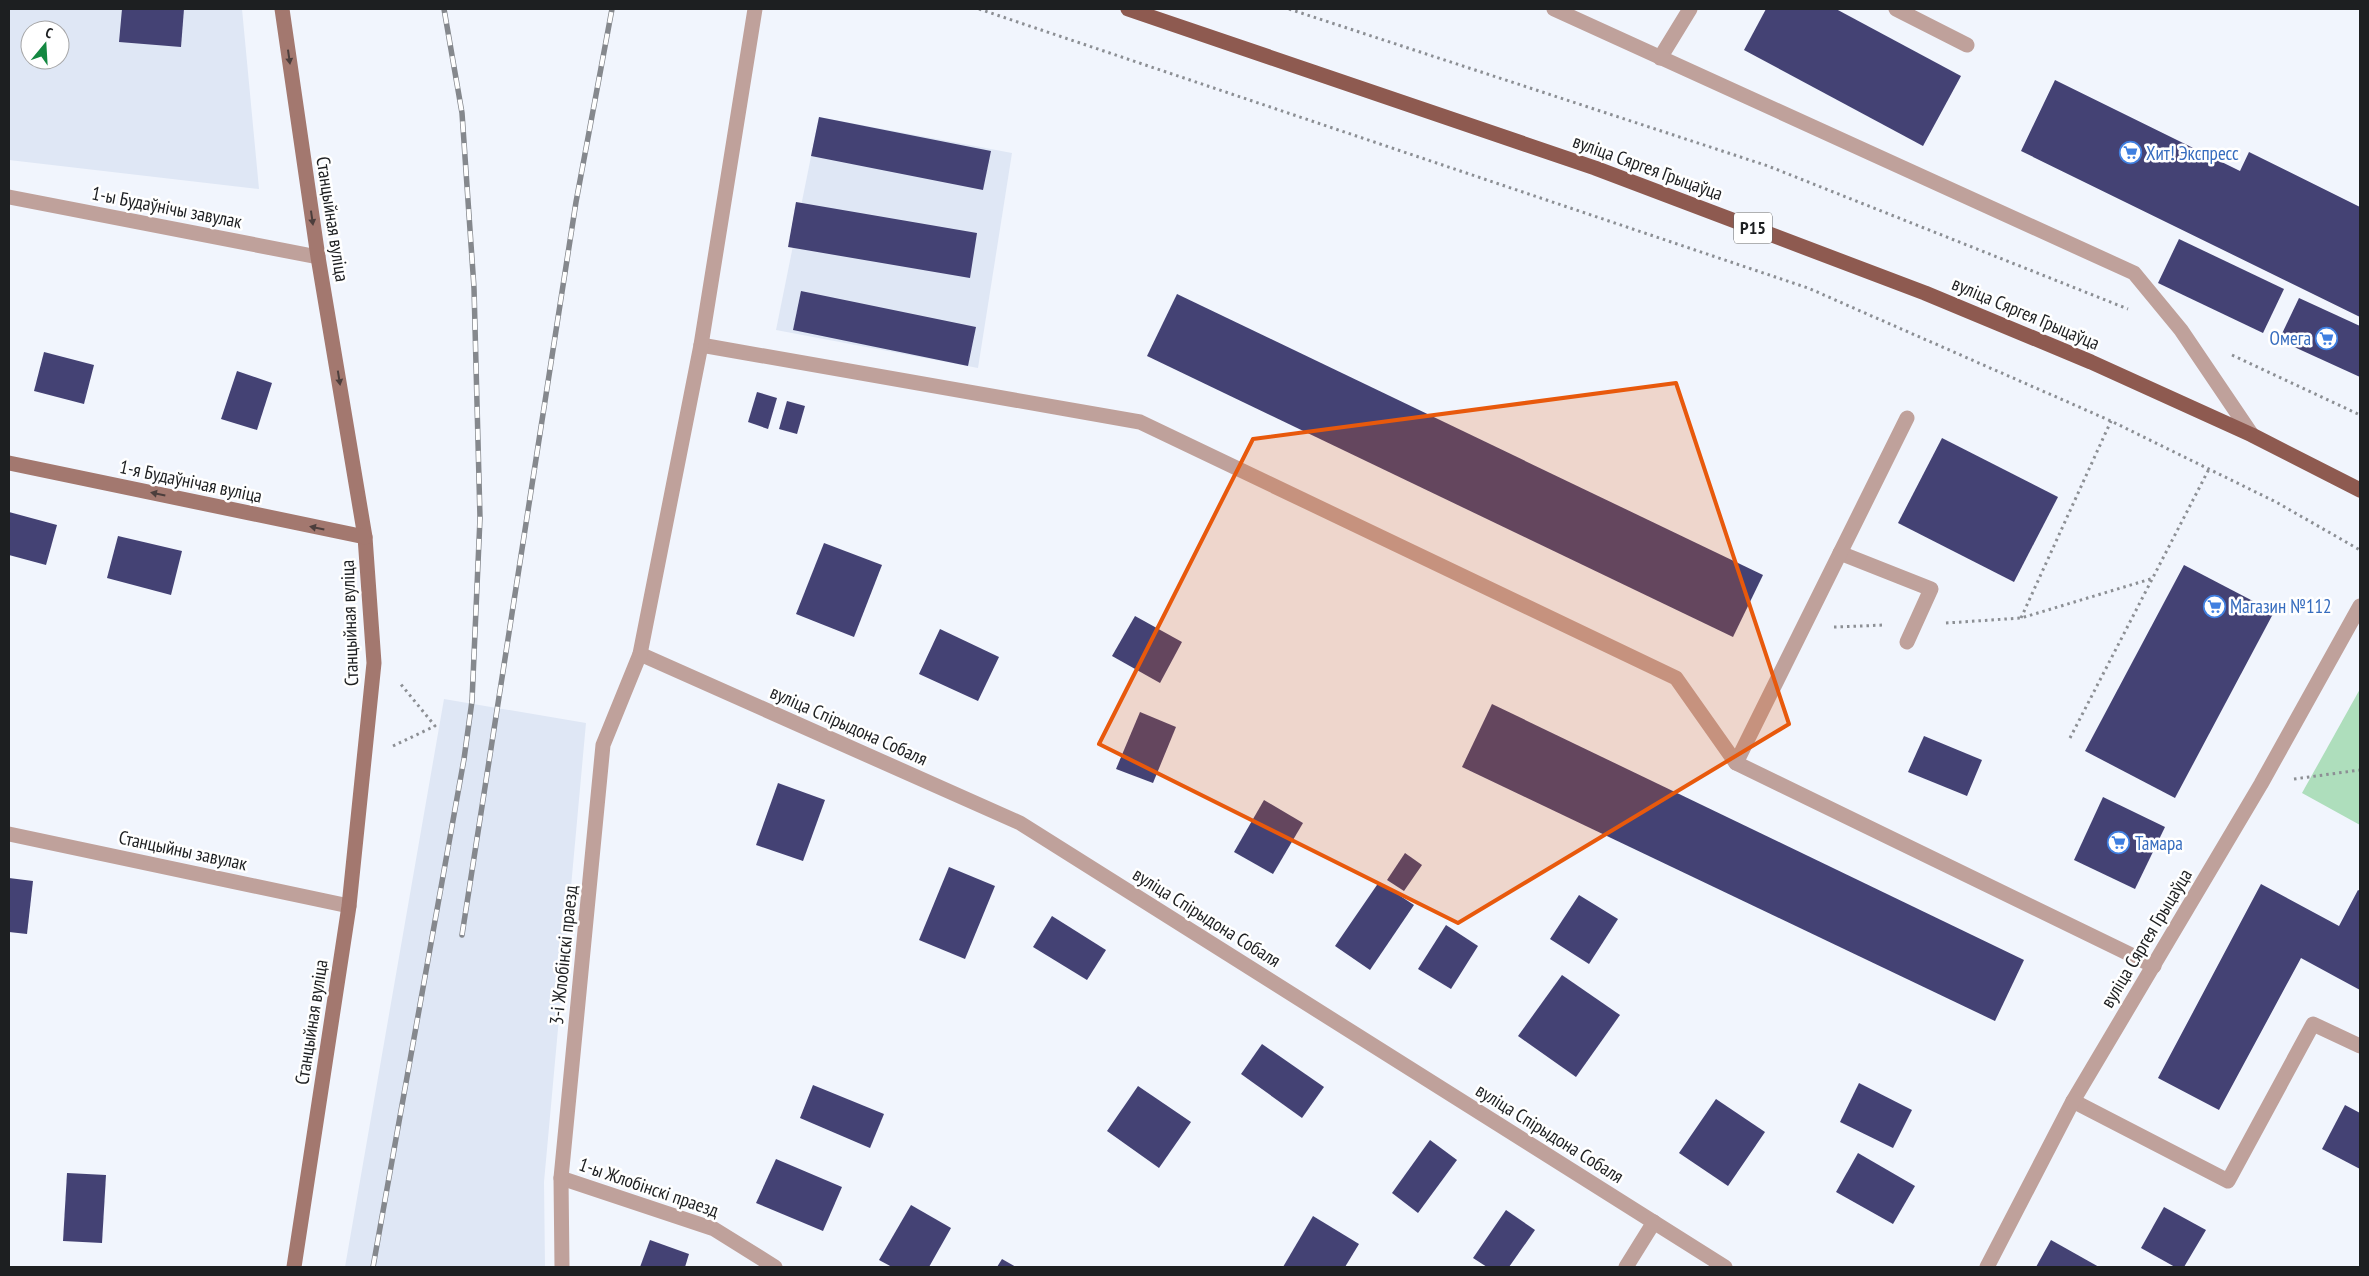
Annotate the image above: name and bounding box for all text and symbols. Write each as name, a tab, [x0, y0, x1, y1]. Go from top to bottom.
north arrow	[20, 20, 70, 70]
text: С	[43, 23, 55, 42]
one-way arrow	[285, 49, 293, 65]
street label: вуліца Сяргея Грыцаўца	[1570, 129, 1726, 205]
supermarket icon: Хит! Экспресс	[2118, 141, 2142, 165]
place label: Хит! Экспресс	[2146, 141, 2239, 165]
street label: Станцыйная вуліца	[311, 155, 355, 283]
street label: 1-ы Будаўнічы завулак	[90, 181, 245, 233]
one-way arrow	[308, 210, 316, 226]
road number: Р15	[1734, 212, 1772, 244]
street label: вуліца Сяргея Грыцаўца	[1949, 271, 2103, 355]
place label: Омега	[2270, 326, 2311, 350]
supermarket icon: Омега	[2315, 326, 2339, 350]
one-way arrow	[335, 371, 343, 387]
street label: 1-я Будаўнічая вуліца	[117, 454, 265, 508]
one-way arrow	[150, 490, 166, 498]
one-way arrow	[309, 523, 325, 531]
street label: Станцыйная вуліца	[335, 559, 363, 687]
supermarket icon: Магазин №112	[2202, 594, 2226, 618]
place label: Магазин №112	[2230, 594, 2332, 618]
street label: вуліца Спірыдона Собаля	[767, 680, 931, 770]
street label: Станцыйны завулак	[117, 825, 250, 875]
supermarket icon: Тамара	[2107, 831, 2131, 855]
place label: Тамара	[2135, 831, 2183, 855]
street label: вуліца Спірыдона Собаля	[1129, 862, 1285, 972]
street label: вуліца Сяргея Грыцаўца	[2095, 864, 2197, 1012]
street label: 3-і Жлобінскі праезд	[544, 883, 582, 1026]
street label: Станцыйная вуліца	[289, 958, 333, 1086]
street label: вуліца Спірыдона Собаля	[1472, 1078, 1628, 1188]
street label: 1-ы Жлобінскі праезд	[576, 1152, 723, 1222]

